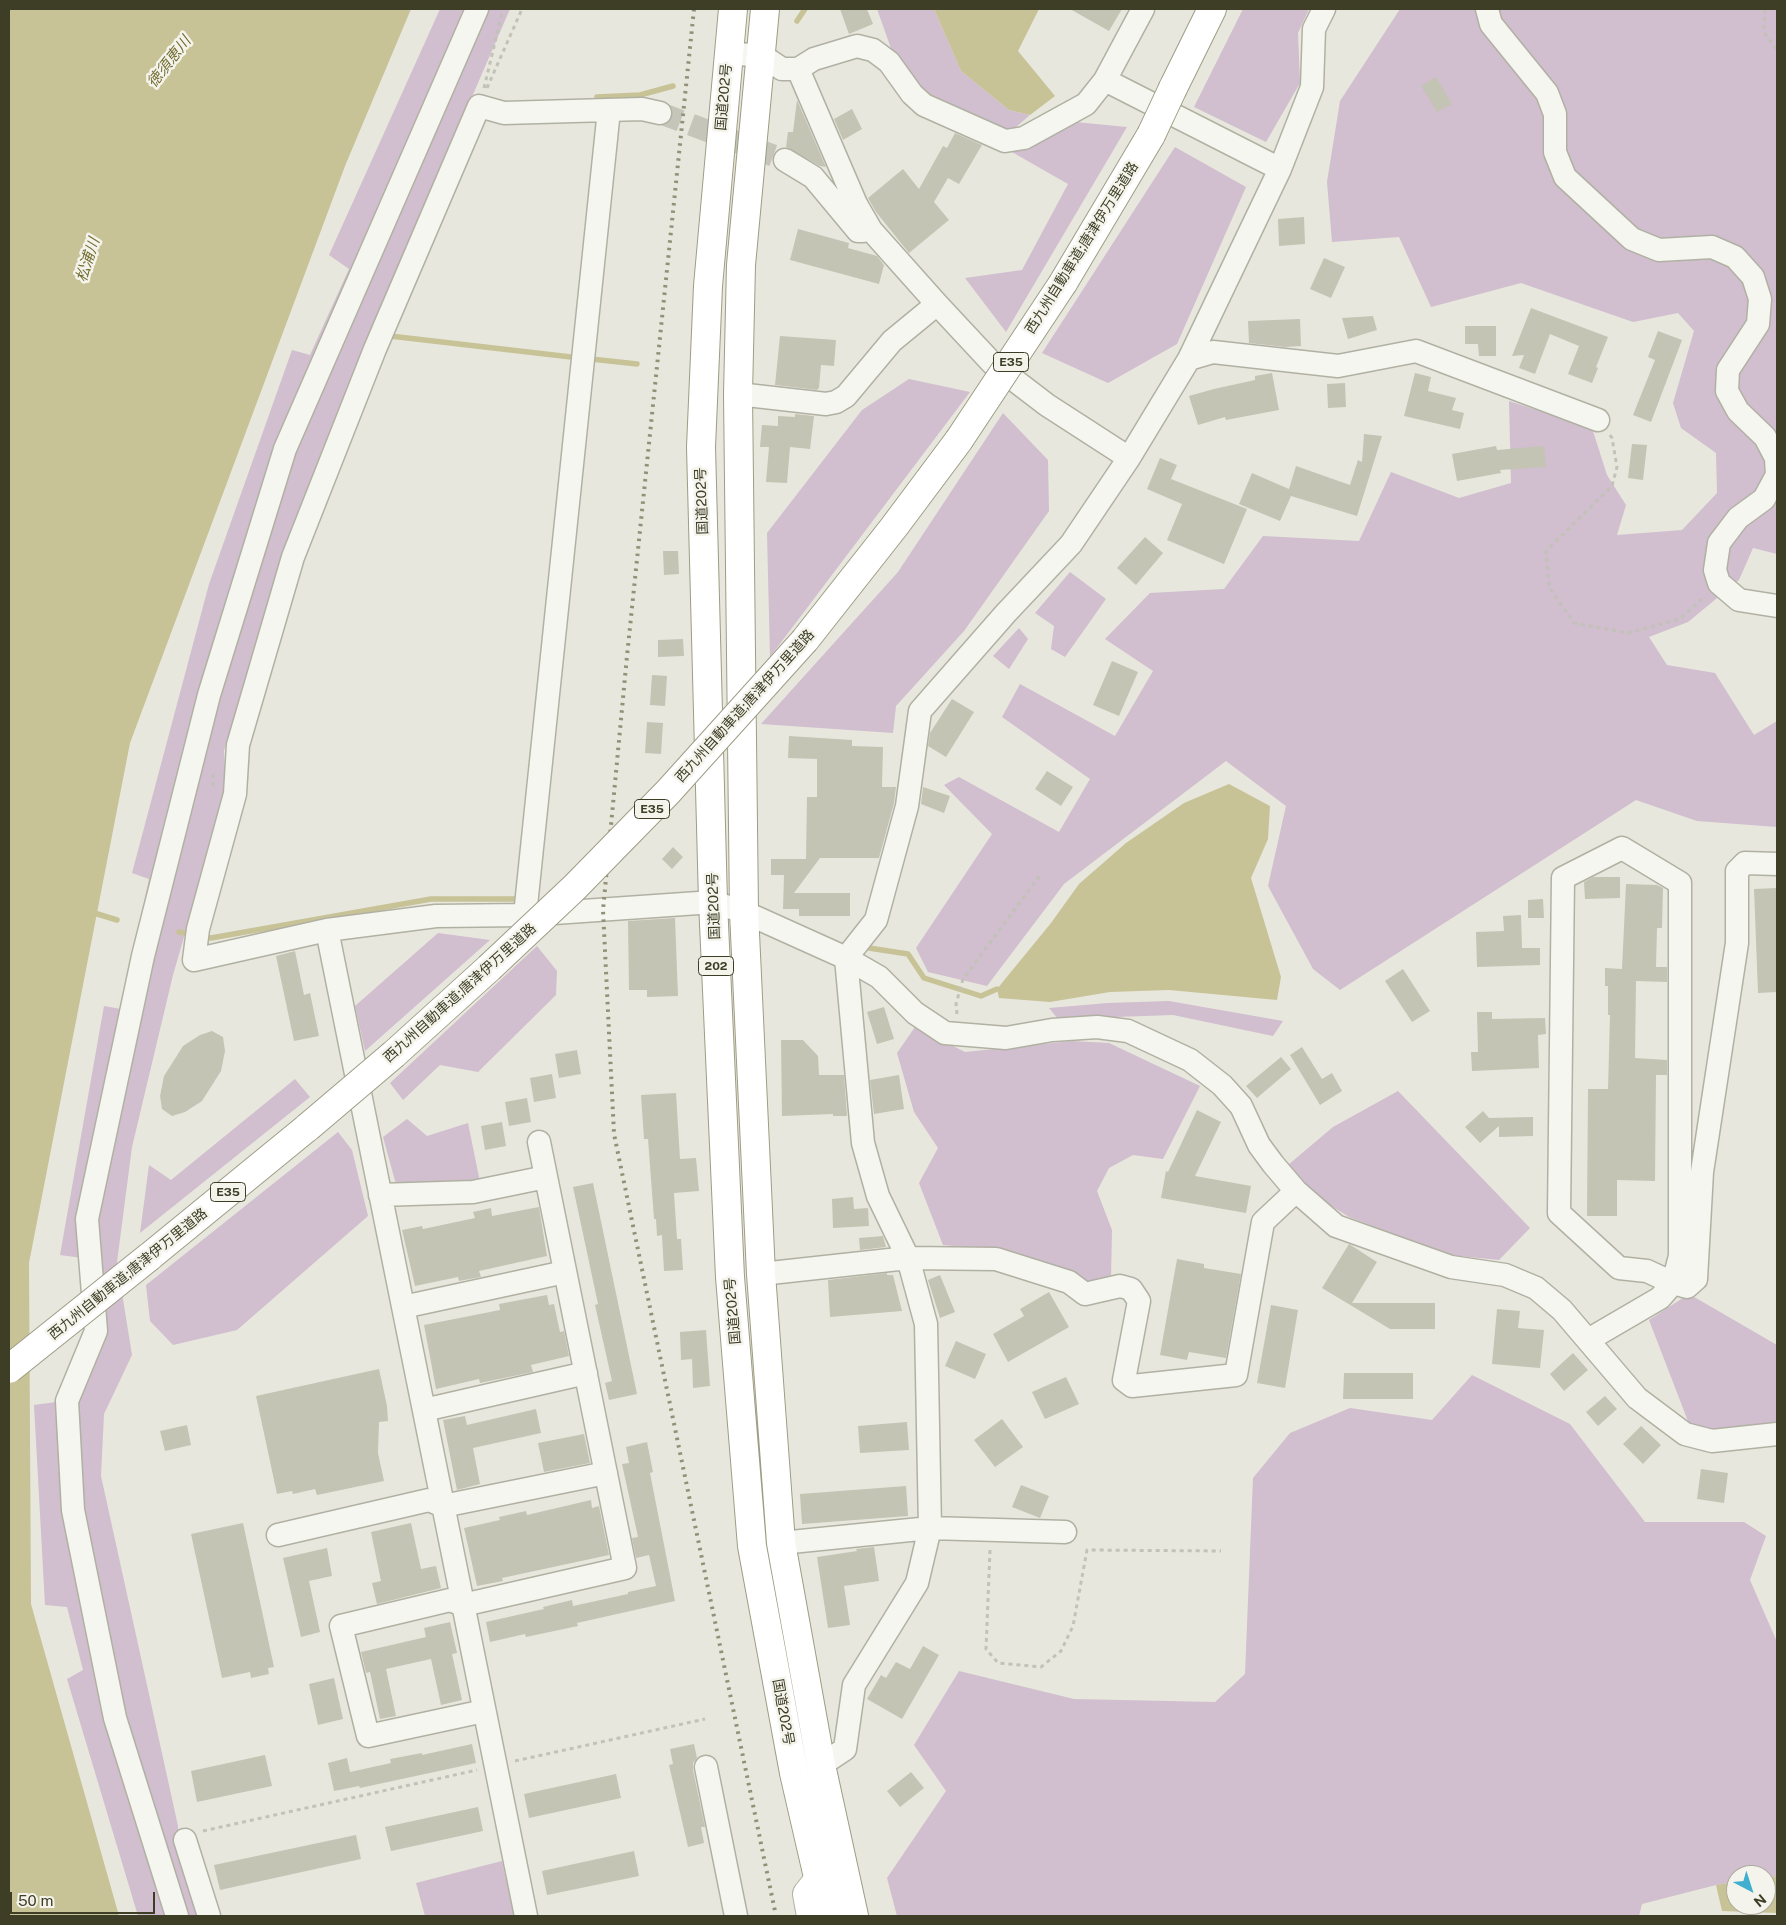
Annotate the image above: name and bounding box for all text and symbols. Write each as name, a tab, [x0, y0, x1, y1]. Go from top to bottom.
water label: 徳須恵川	[143, 33, 195, 91]
street label: 国道202号	[713, 63, 735, 131]
street label: 西九州自動車道;唐津伊万里道路	[1022, 159, 1142, 337]
water label: 松浦川	[72, 236, 104, 284]
road number: E35	[994, 352, 1028, 372]
street label: 国道202号	[692, 467, 712, 535]
street label: 西九州自動車道;唐津伊万里道路	[672, 626, 818, 786]
road number: E35	[634, 800, 670, 819]
street label: 国道202号	[704, 872, 724, 940]
street label: 西九州自動車道;唐津伊万里道路	[380, 920, 540, 1066]
road number: 202	[698, 956, 734, 976]
road number: E35	[210, 1182, 246, 1202]
street label: 西九州自動車道;唐津伊万里道路	[45, 1205, 211, 1343]
street label: 国道202号	[722, 1277, 744, 1345]
street label: 国道202号	[769, 1677, 797, 1747]
north arrow	[1726, 1865, 1776, 1915]
scale bar	[12, 1882, 158, 1914]
text: N	[1751, 1891, 1769, 1910]
text: 50 m	[18, 1892, 53, 1909]

